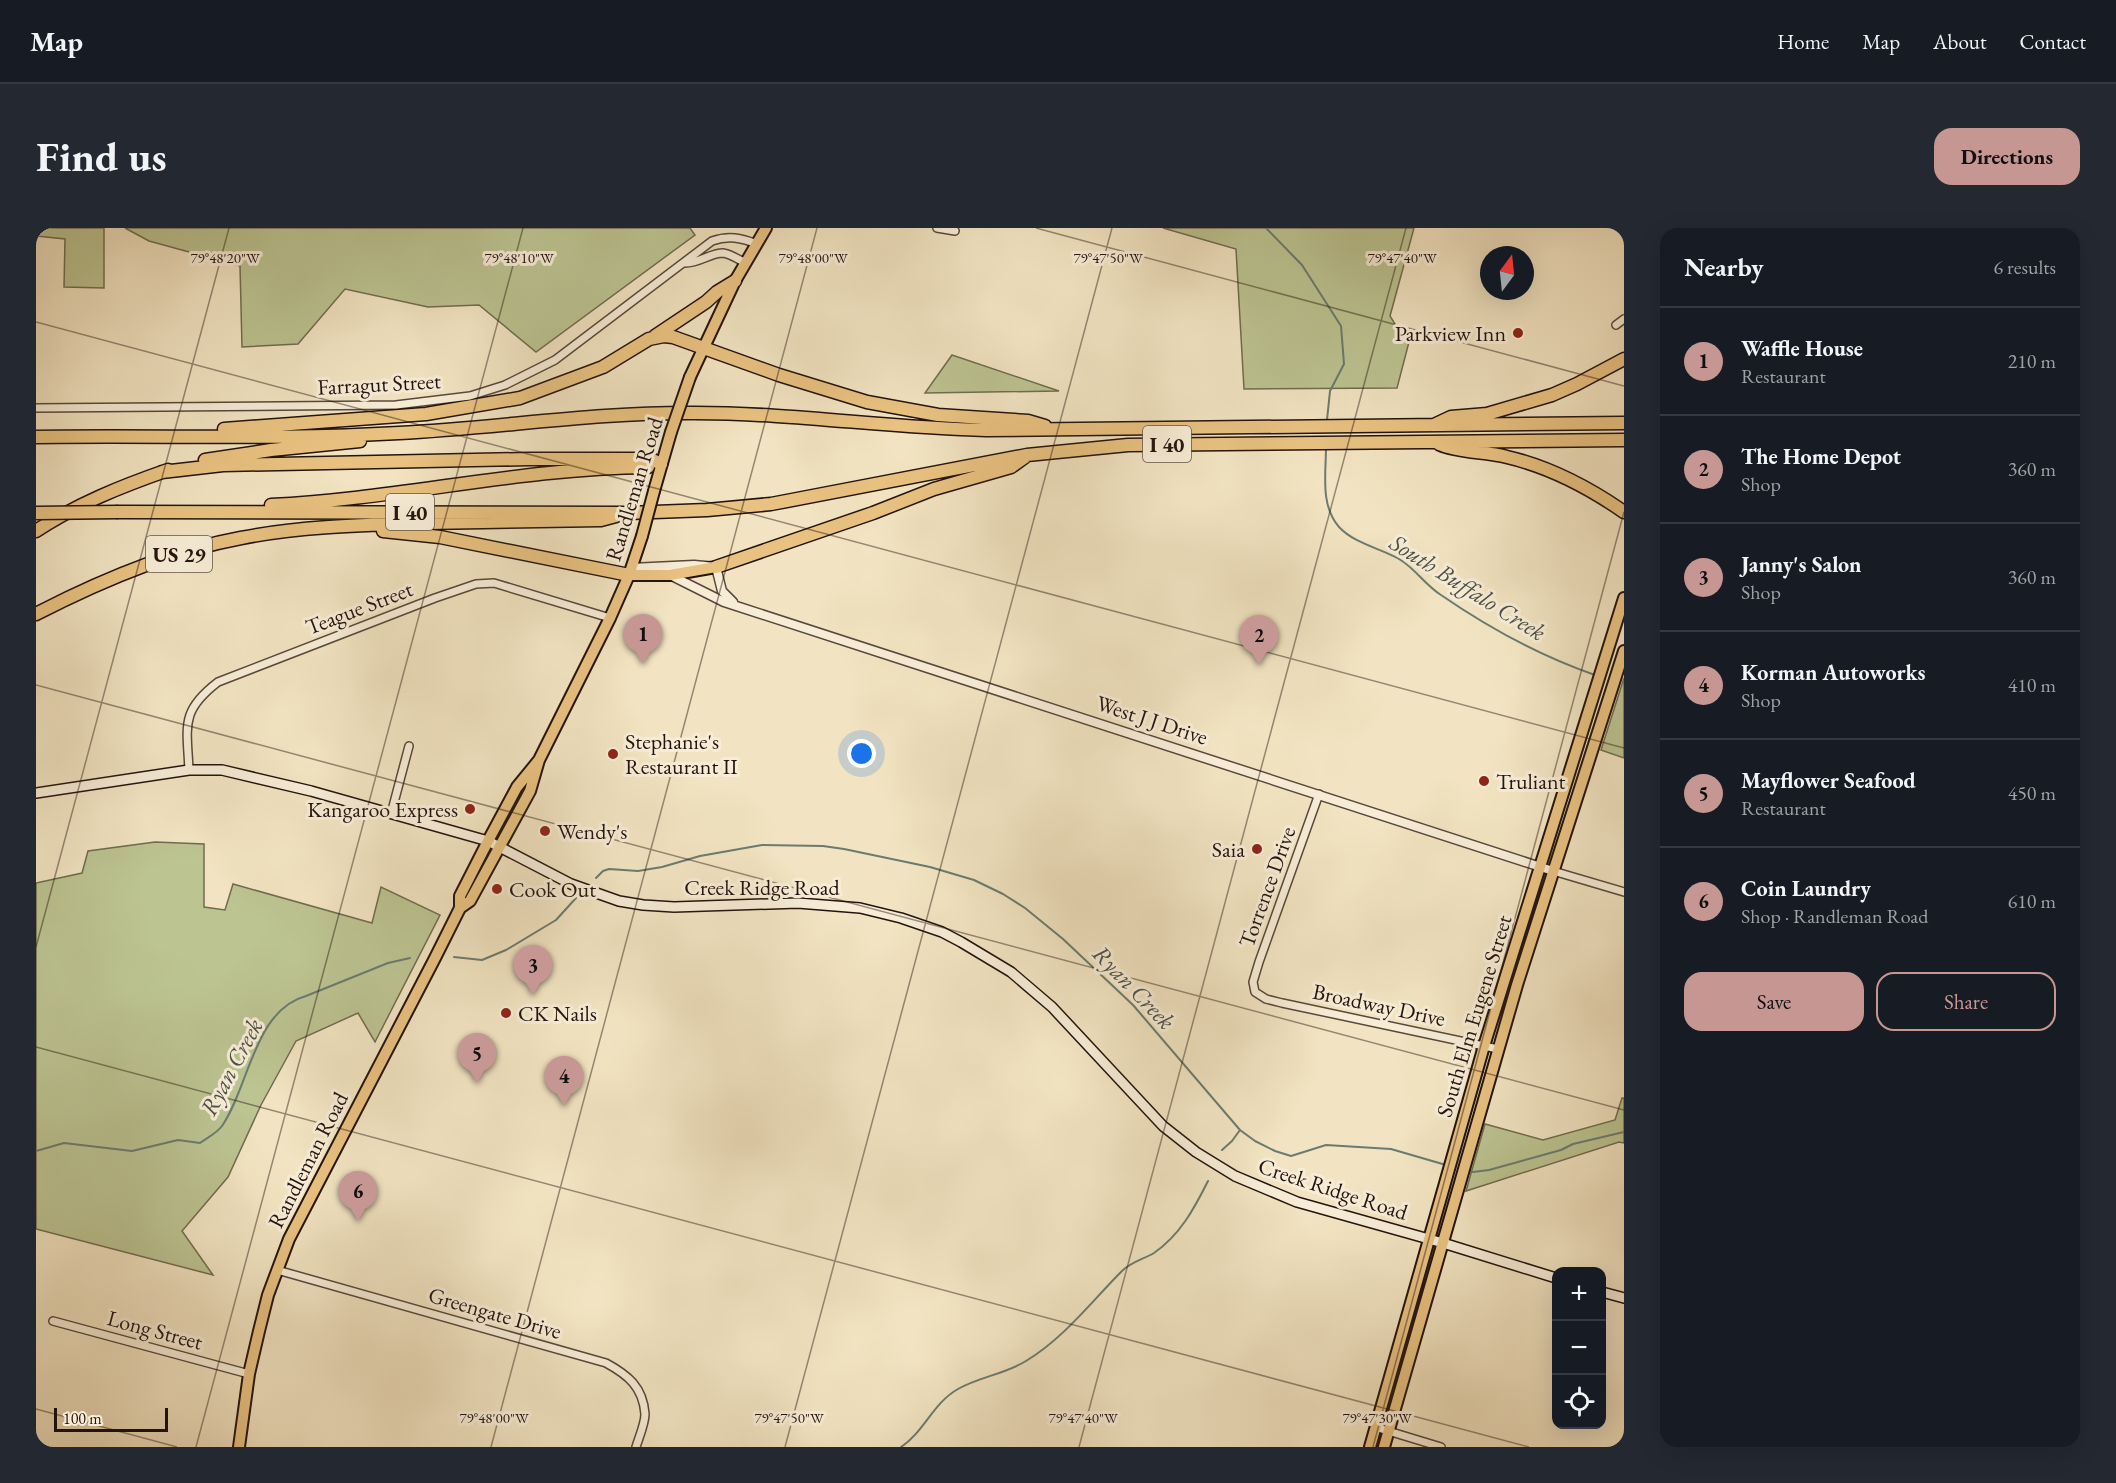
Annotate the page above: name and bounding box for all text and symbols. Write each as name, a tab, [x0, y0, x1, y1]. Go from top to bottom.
text: Map	[30, 23, 83, 59]
text: Home	[1777, 28, 1829, 55]
text: Map	[1862, 28, 1900, 55]
text: About	[1933, 28, 1986, 55]
text: Contact	[2019, 28, 2086, 55]
button: Directions	[1934, 128, 2080, 185]
text: Find us	[36, 129, 167, 184]
north arrow	[1480, 246, 1534, 300]
text: 79°48'20"W	[190, 248, 260, 267]
text: 79°48'10"W	[484, 248, 554, 267]
text: 79°48'00"W	[778, 248, 848, 267]
text: 79°47'50"W	[1073, 248, 1143, 267]
text: 79°47'40"W	[1367, 248, 1437, 267]
text: Nearby	[1684, 250, 1764, 284]
text: 6 results	[1993, 254, 2056, 280]
place label: Parkview Inn	[1395, 319, 1506, 348]
marker: Parkview Inn	[1511, 326, 1525, 340]
text: Waffle House	[1741, 334, 1863, 363]
text: 1	[1698, 348, 1709, 374]
text: 210 m	[2008, 348, 2056, 374]
text: Restaurant	[1741, 363, 1826, 389]
street label: Farragut Street	[316, 366, 442, 402]
street label: Randleman Road	[598, 413, 670, 564]
road number: I 40	[1143, 426, 1191, 462]
text: The Home Depot	[1741, 442, 1901, 471]
text: 2	[1698, 456, 1709, 482]
text: 360 m	[2008, 456, 2056, 482]
text: Shop	[1741, 471, 1781, 497]
road number: I 40	[386, 494, 434, 530]
water label: South Buffalo Creek	[1383, 526, 1552, 647]
road number: US 29	[146, 536, 212, 572]
text: Janny's Salon	[1741, 550, 1862, 579]
text: 3	[1698, 564, 1709, 590]
text: 360 m	[2008, 564, 2056, 590]
street label: Teague Street	[301, 574, 417, 642]
text: Shop	[1741, 579, 1781, 605]
pin: 1	[624, 614, 662, 664]
pin: 2	[1240, 616, 1278, 665]
text: Korman Autoworks	[1741, 658, 1926, 687]
text: 4	[1698, 672, 1709, 698]
text: 410 m	[2008, 672, 2056, 698]
text: Shop	[1741, 687, 1781, 713]
street label: West J J Drive	[1092, 688, 1212, 752]
place label: Stephanie's Restaurant II	[625, 727, 738, 781]
your location	[847, 739, 876, 768]
marker: Stephanie's Restaurant II	[606, 747, 620, 761]
text: Mayflower Seafood	[1741, 766, 1916, 795]
place label: Truliant	[1496, 767, 1566, 796]
marker: Truliant	[1477, 774, 1491, 788]
text: 5	[1698, 780, 1709, 806]
text: 450 m	[2008, 780, 2056, 806]
place label: Kangaroo Express	[307, 795, 458, 824]
text: Restaurant	[1741, 795, 1826, 821]
marker: Kangaroo Express	[463, 802, 477, 816]
place label: Wendy's	[557, 817, 627, 846]
street label: Torrence Drive	[1232, 822, 1302, 951]
marker: Wendy's	[538, 824, 552, 838]
place label: Saia	[1212, 835, 1245, 864]
marker: Saia	[1250, 842, 1264, 856]
street label: Creek Ridge Road	[684, 873, 841, 902]
text: Coin Laundry	[1741, 874, 1871, 903]
place label: Cook Out	[509, 875, 596, 904]
marker: Cook Out	[490, 882, 504, 896]
text: 6	[1698, 888, 1709, 914]
text: 610 m	[2008, 888, 2056, 914]
text: Shop · Randleman Road	[1741, 903, 1928, 929]
street label: South Elm Eugene Street	[1429, 911, 1519, 1120]
water label: Ryan Creek	[1086, 938, 1182, 1036]
pin: 3	[514, 946, 552, 995]
button: Save	[1684, 972, 1864, 1031]
button: Share	[1876, 972, 2056, 1031]
street label: Broadway Drive	[1310, 977, 1448, 1033]
place label: CK Nails	[518, 999, 597, 1028]
marker: CK Nails	[499, 1006, 513, 1020]
water label: Ryan Creek	[192, 1013, 270, 1121]
pin: 5	[458, 1034, 496, 1083]
pin: 4	[544, 1056, 584, 1106]
street label: Randleman Road	[261, 1086, 355, 1233]
street label: Creek Ridge Road	[1255, 1151, 1412, 1227]
pin: 6	[338, 1172, 378, 1221]
map controls	[1552, 1267, 1606, 1429]
button: +	[1552, 1267, 1606, 1321]
street label: Greengate Drive	[425, 1280, 565, 1346]
street label: Long Street	[104, 1303, 206, 1357]
button: −	[1552, 1321, 1606, 1375]
button: locate	[1552, 1375, 1606, 1429]
scale bar	[54, 1405, 168, 1432]
text: 100 m	[63, 1408, 102, 1429]
text: 79°48'00"W	[459, 1408, 529, 1427]
text: 79°47'50"W	[754, 1408, 824, 1427]
text: 79°47'40"W	[1048, 1408, 1118, 1427]
text: 79°47'30"W	[1342, 1408, 1412, 1427]

